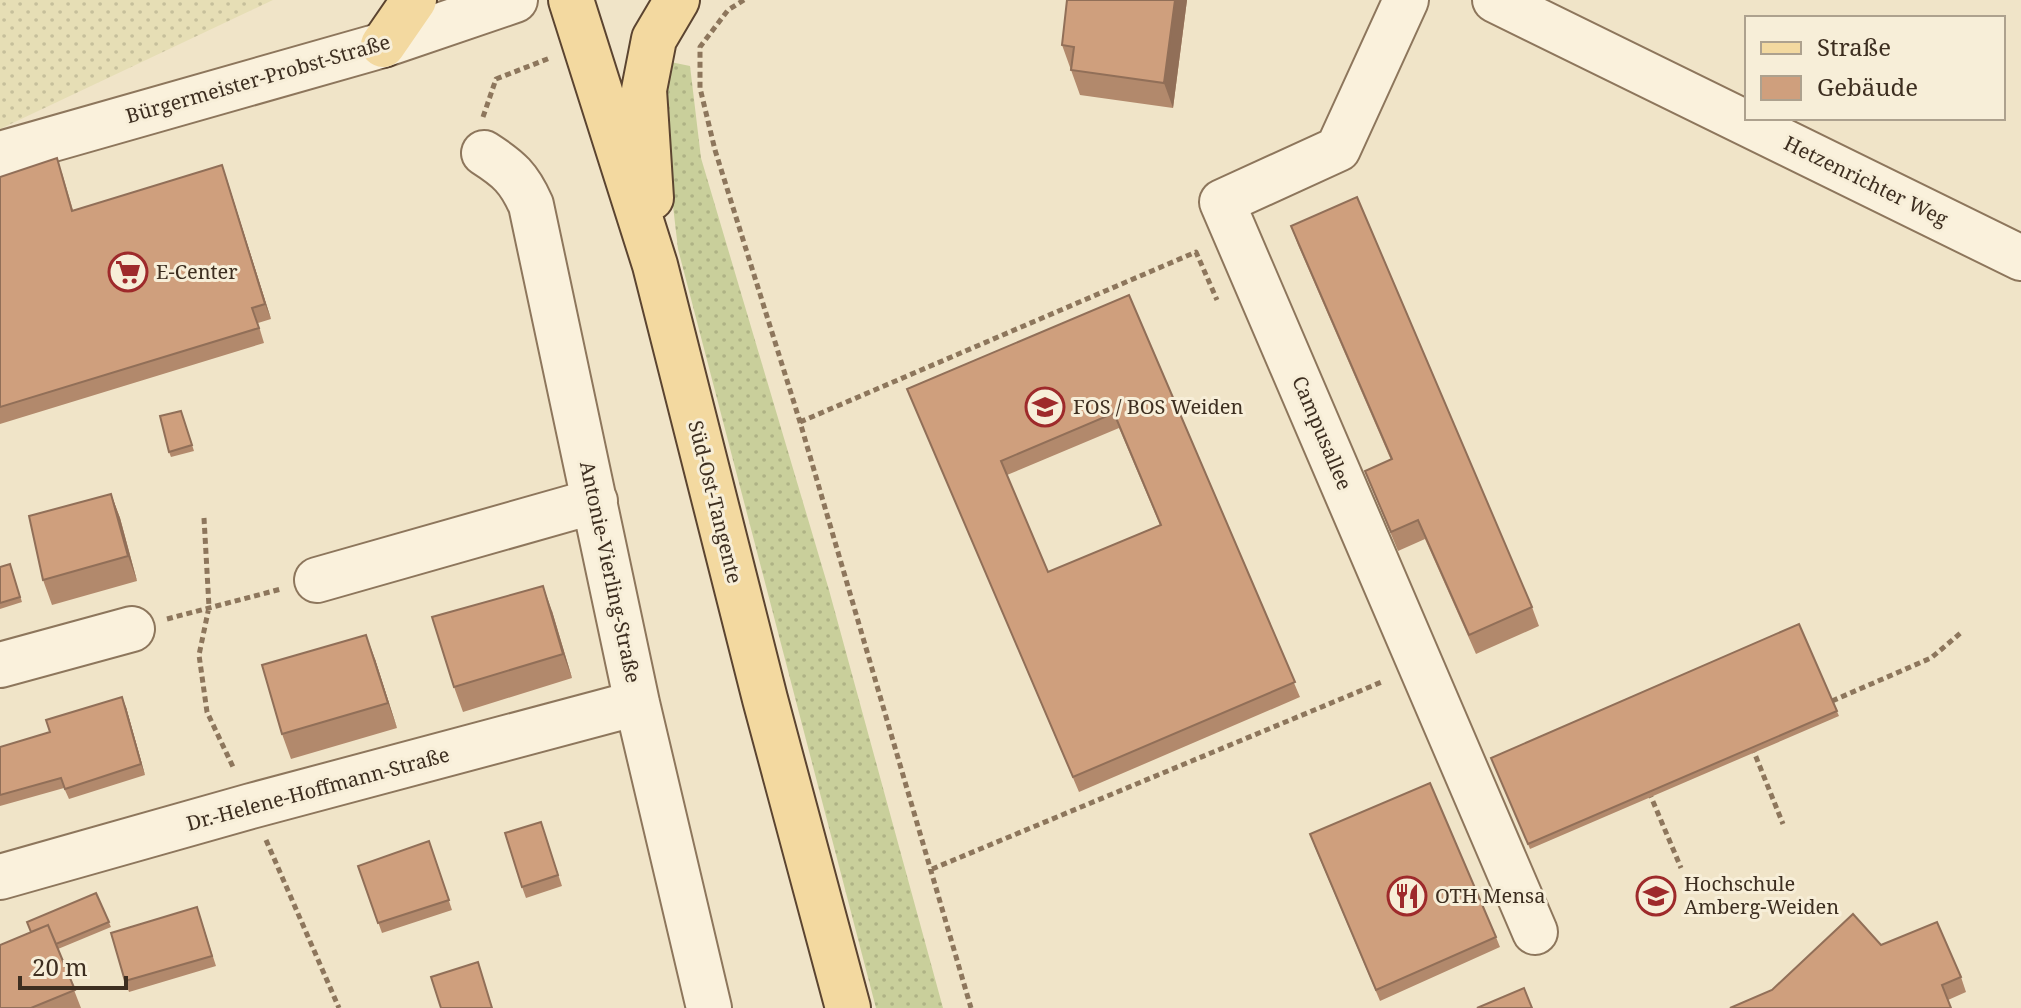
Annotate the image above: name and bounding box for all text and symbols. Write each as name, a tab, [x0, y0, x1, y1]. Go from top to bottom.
legend	[1745, 16, 2005, 120]
street label: Bürgermeister-Probst-Straße	[123, 28, 393, 129]
text: Straße	[1817, 30, 1891, 63]
text: Gebäude	[1817, 70, 1918, 103]
street label: Hetzenrichter Weg	[1780, 129, 1953, 232]
supermarket icon: E-Center	[107, 251, 149, 293]
place label: E-Center	[156, 258, 238, 285]
street label: Campusallee	[1286, 372, 1359, 494]
school or university icon: FOS / BOS Weiden	[1024, 386, 1066, 428]
place label: FOS / BOS Weiden	[1073, 393, 1243, 420]
street label: Süd-Ost-Tangente	[682, 418, 749, 586]
street label: Antonie-Vierling-Straße	[574, 459, 647, 685]
street label: Dr.-Helene-Hoffmann-Straße	[183, 740, 452, 837]
place label: Hochschule Amberg-Weiden	[1684, 870, 1839, 920]
restaurant icon: OTH Mensa	[1386, 875, 1428, 917]
school or university icon: Hochschule Amberg-Weiden	[1635, 875, 1677, 917]
place label: OTH Mensa	[1435, 882, 1545, 909]
scale bar	[20, 940, 126, 990]
text: 20 m	[32, 950, 88, 983]

